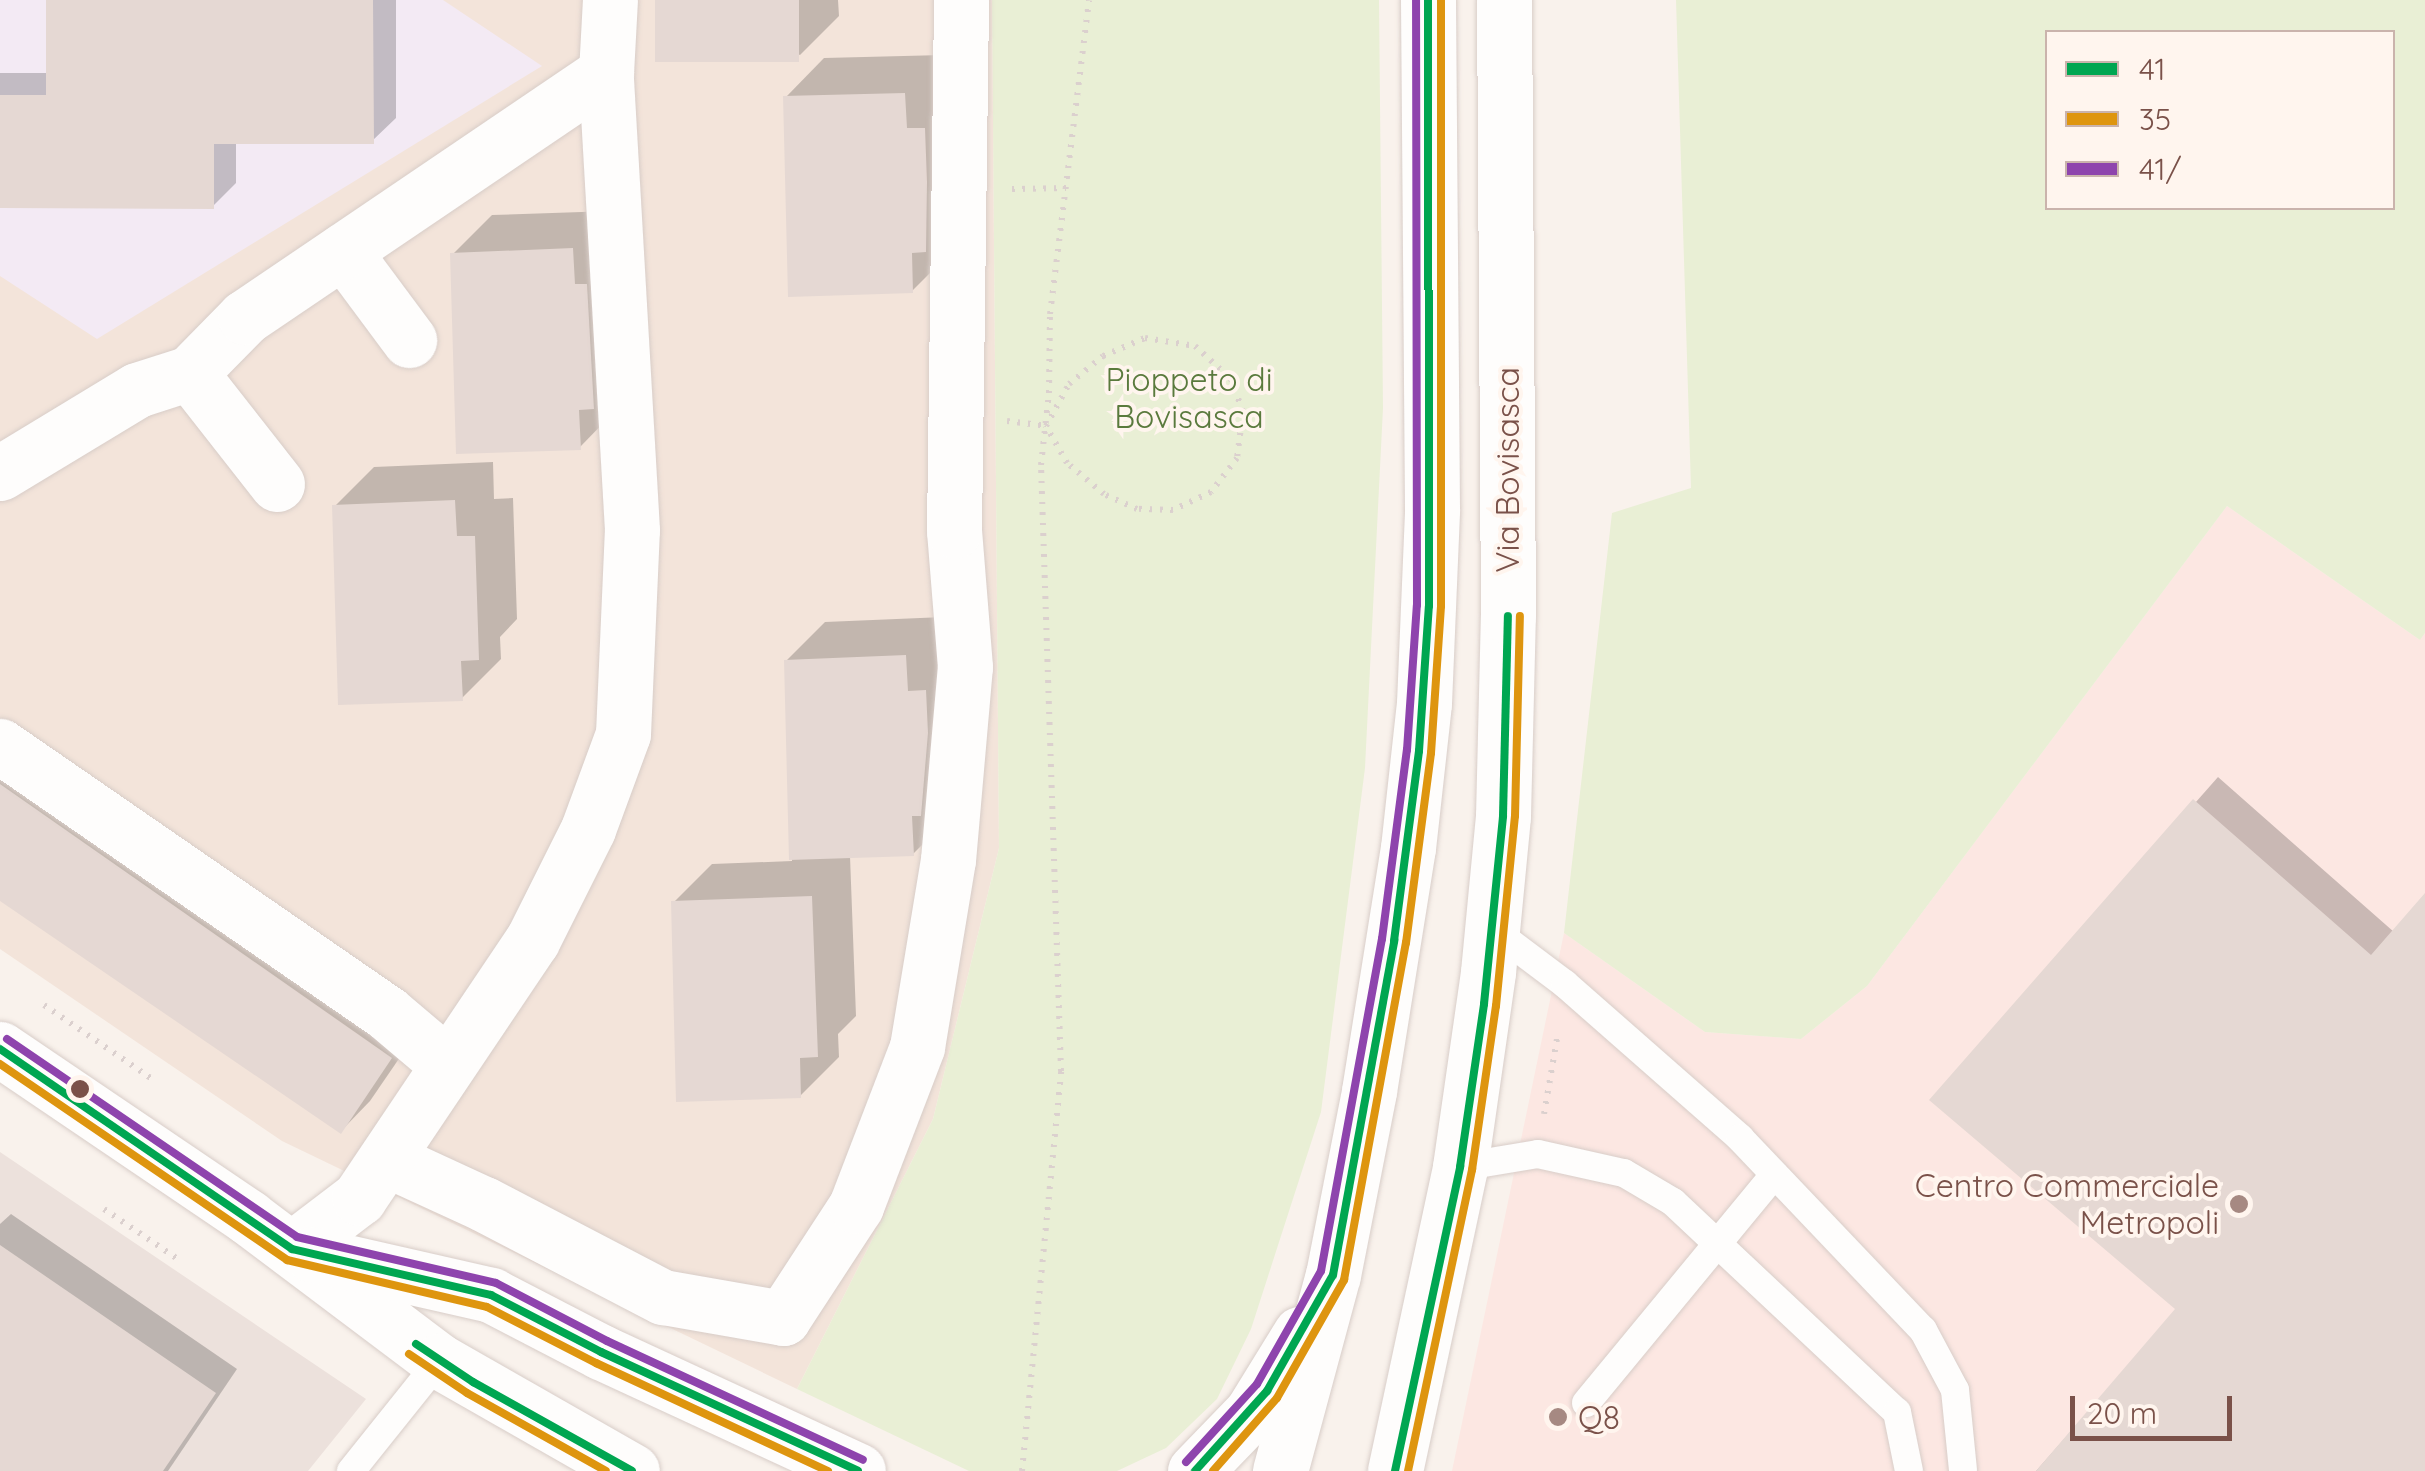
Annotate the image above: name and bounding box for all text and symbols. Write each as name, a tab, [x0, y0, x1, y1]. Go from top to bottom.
legend	[2045, 30, 2395, 210]
text: 41	[2139, 50, 2166, 88]
text: 35	[2139, 100, 2171, 138]
text: 41/	[2139, 150, 2181, 188]
park label: Pioppeto di Bovisasca	[1105, 361, 1273, 436]
street label: Via Bovisasca	[1488, 367, 1526, 573]
unlabelled marker	[70, 1079, 90, 1099]
place label: Centro Commerciale Metropoli	[1915, 1167, 2219, 1242]
marker: Centro Commerciale Metropoli	[2228, 1193, 2250, 1215]
scale bar	[2075, 1376, 2238, 1438]
text: 20 m	[2087, 1394, 2157, 1432]
place label: Q8	[1578, 1398, 1620, 1436]
marker: Q8	[1547, 1406, 1569, 1428]

